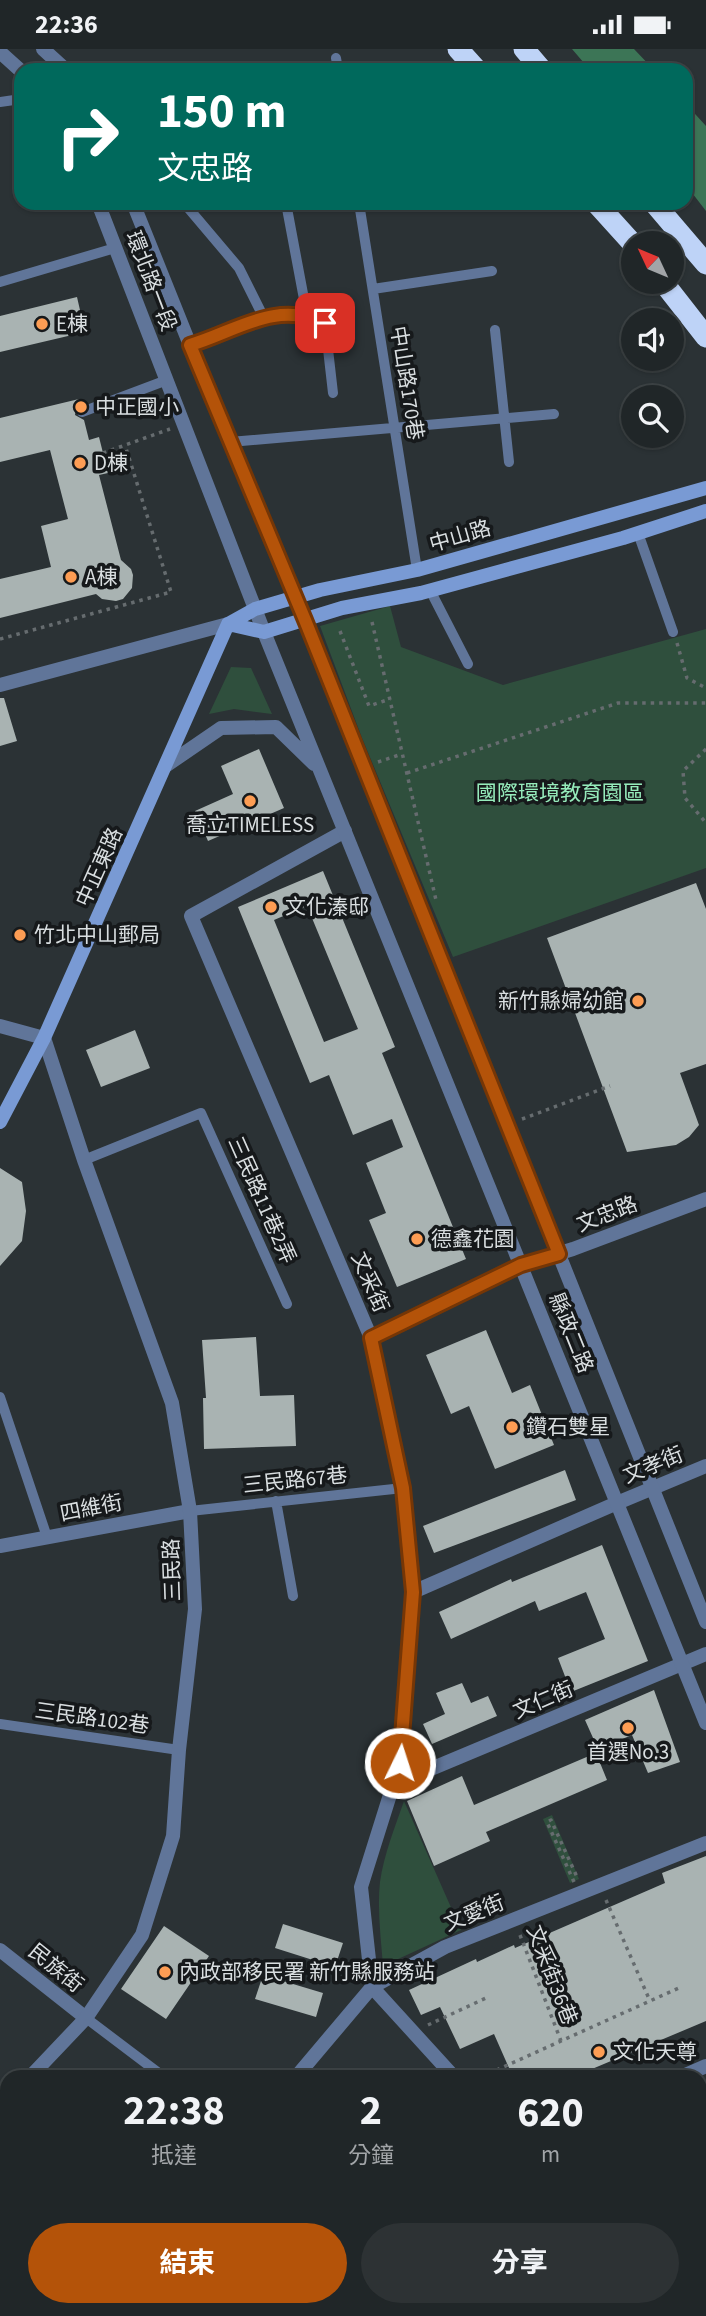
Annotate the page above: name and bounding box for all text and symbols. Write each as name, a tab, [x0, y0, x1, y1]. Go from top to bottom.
text: 22:36	[35, 6, 98, 43]
text: 150 m	[157, 77, 286, 147]
icon: right	[42, 91, 133, 182]
text: 文忠路	[157, 146, 253, 192]
street label: 環北路一段	[118, 227, 184, 335]
north arrow	[621, 231, 684, 294]
map controls	[621, 231, 684, 448]
pin	[295, 293, 355, 353]
icon: arrive	[306, 304, 344, 342]
button: sound	[621, 308, 684, 371]
place label: E棟	[56, 309, 88, 339]
marker: E棟	[34, 316, 50, 332]
street label: 中山路170巷	[383, 324, 431, 442]
button: search	[621, 385, 684, 448]
place label: 中正國小	[95, 392, 179, 422]
marker: 中正國小	[73, 399, 89, 415]
place label: D棟	[94, 448, 128, 478]
marker: D棟	[72, 455, 88, 471]
street label: 中山路	[426, 513, 494, 559]
place label: A棟	[85, 562, 117, 592]
marker: A棟	[63, 569, 79, 585]
park label: 國際環境教育園區	[476, 778, 644, 808]
marker: 喬立TIMELESS	[242, 793, 258, 809]
place label: 喬立TIMELESS	[186, 810, 314, 840]
street label: 中正東路	[68, 823, 130, 911]
place label: 文化溱邸	[285, 892, 369, 922]
marker: 文化溱邸	[263, 899, 279, 915]
place label: 竹北中山郵局	[34, 920, 160, 950]
marker: 竹北中山郵局	[12, 927, 28, 943]
place label: 新竹縣婦幼館	[498, 986, 624, 1016]
marker: 新竹縣婦幼館	[630, 993, 646, 1009]
street label: 三民路11巷2弄	[221, 1132, 303, 1268]
street label: 文忠路	[572, 1189, 642, 1239]
place label: 德鑫花園	[431, 1224, 515, 1254]
marker: 德鑫花園	[409, 1231, 425, 1247]
street label: 文采街	[344, 1247, 396, 1317]
street label: 縣政二路	[541, 1288, 601, 1378]
place label: 鑽石雙星	[526, 1412, 610, 1442]
marker: 鑽石雙星	[504, 1419, 520, 1435]
street label: 文孝街	[618, 1439, 688, 1491]
street label: 三民路67巷	[241, 1460, 349, 1500]
street label: 四維街	[57, 1487, 125, 1529]
street label: 三民路	[156, 1538, 188, 1602]
street label: 文仁街	[508, 1674, 578, 1726]
street label: 三民路102巷	[33, 1695, 151, 1741]
marker: 首選No.3	[620, 1720, 636, 1736]
position arrow	[363, 1726, 437, 1800]
place label: 首選No.3	[587, 1737, 669, 1767]
street label: 文愛街	[439, 1887, 509, 1939]
street label: 文采街36巷	[519, 1921, 585, 2029]
street label: 民族街	[22, 1937, 90, 1999]
place label: 內政部移民署 新竹縣服務站	[179, 1957, 435, 1987]
marker: 內政部移民署 新竹縣服務站	[157, 1964, 173, 1980]
place label: 文化天尊	[613, 2037, 697, 2067]
marker: 文化天尊	[591, 2044, 607, 2060]
text: 22:38	[123, 2081, 225, 2141]
text: 2	[360, 2081, 382, 2141]
text: 620	[517, 2083, 584, 2143]
text: m	[541, 2138, 560, 2171]
text: 抵達	[151, 2139, 197, 2172]
text: 分鐘	[348, 2139, 394, 2172]
button: 結束	[28, 2223, 347, 2303]
button: 分享	[361, 2223, 679, 2303]

